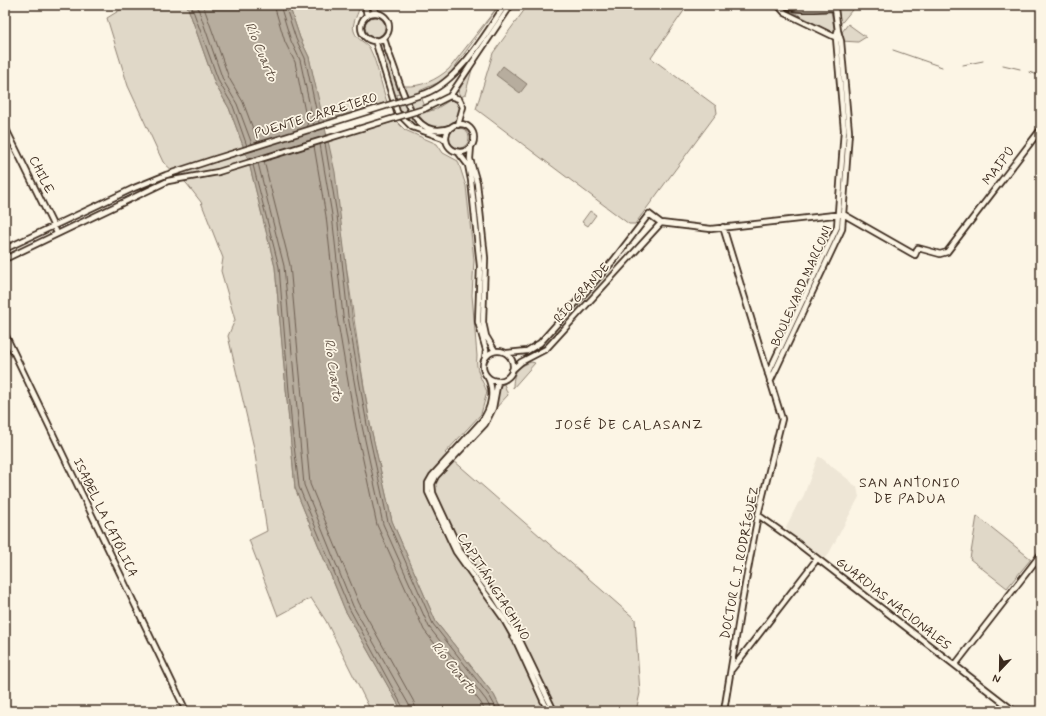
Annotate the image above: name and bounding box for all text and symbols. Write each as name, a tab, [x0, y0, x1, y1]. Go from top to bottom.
water label: Río Cuarto	[240, 20, 282, 85]
street label: PUENTE CARRETERO	[252, 89, 380, 143]
street label: MAIPÚ	[979, 143, 1019, 189]
street label: CHILE	[25, 153, 57, 197]
street label: BOULEVARD MARCONI	[768, 223, 836, 349]
street label: RÍO GRANDE	[550, 258, 614, 327]
water label: Río Cuarto	[320, 338, 346, 403]
district label: JOSÉ DE CALASANZ	[555, 416, 703, 434]
street label: ISABEL LA CATÓLICA	[69, 456, 141, 580]
district label: SAN ANTONIO DE PADUA	[859, 474, 961, 508]
street label: DOCTOR C. J. RODRÍGUEZ	[716, 485, 763, 641]
street label: CAPITÁN GIACHINO	[453, 529, 534, 644]
street label: GUARDIAS NACIONALES	[832, 554, 954, 655]
water label: Río Cuarto	[427, 638, 481, 699]
north arrow	[980, 650, 1020, 690]
text: N	[991, 670, 1003, 686]

